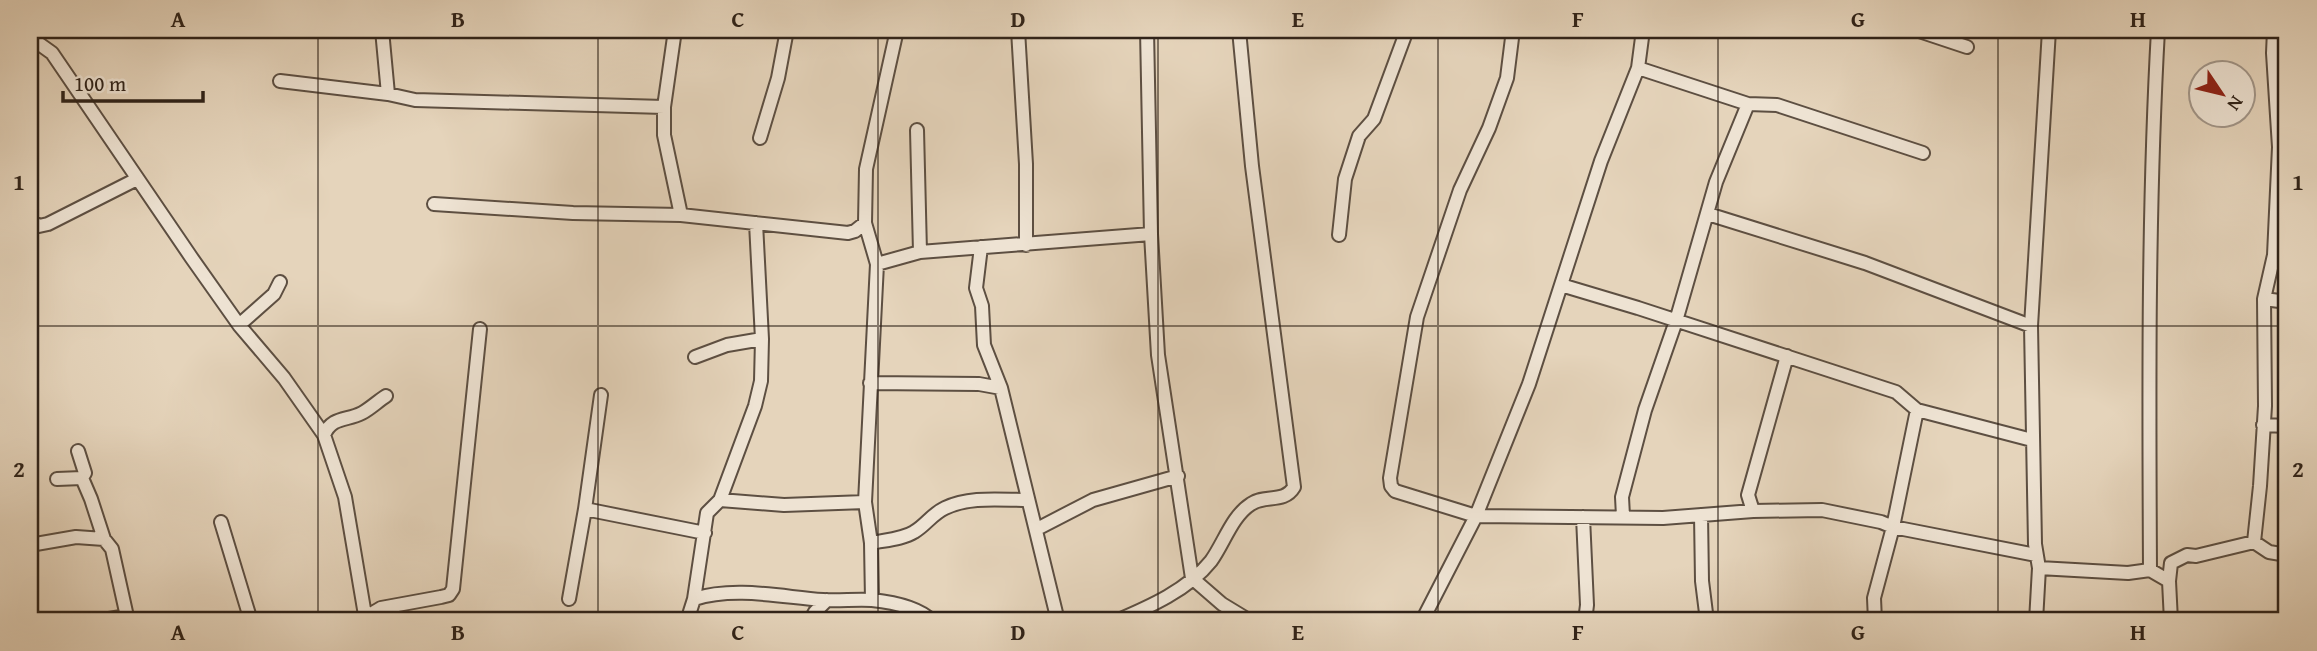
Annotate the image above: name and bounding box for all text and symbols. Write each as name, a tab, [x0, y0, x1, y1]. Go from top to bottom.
text: A	[171, 2, 186, 35]
text: B	[451, 2, 465, 35]
text: C	[731, 2, 745, 35]
text: D	[1011, 2, 1026, 35]
text: E	[1292, 2, 1304, 35]
text: F	[1572, 2, 1584, 35]
text: G	[1851, 2, 1865, 35]
text: H	[2130, 2, 2146, 35]
scale bar	[63, 60, 203, 104]
north arrow	[2188, 60, 2258, 130]
text: 100 m	[74, 68, 126, 99]
text: N	[2221, 91, 2251, 117]
text: 1	[13, 165, 25, 198]
text: 1	[2292, 165, 2304, 198]
text: 2	[13, 452, 25, 485]
text: 2	[2292, 452, 2304, 485]
text: A	[171, 615, 186, 648]
text: B	[451, 615, 465, 648]
text: C	[731, 615, 745, 648]
text: D	[1011, 615, 1026, 648]
text: E	[1292, 615, 1304, 648]
text: F	[1572, 615, 1584, 648]
text: G	[1851, 615, 1865, 648]
text: H	[2130, 615, 2146, 648]

